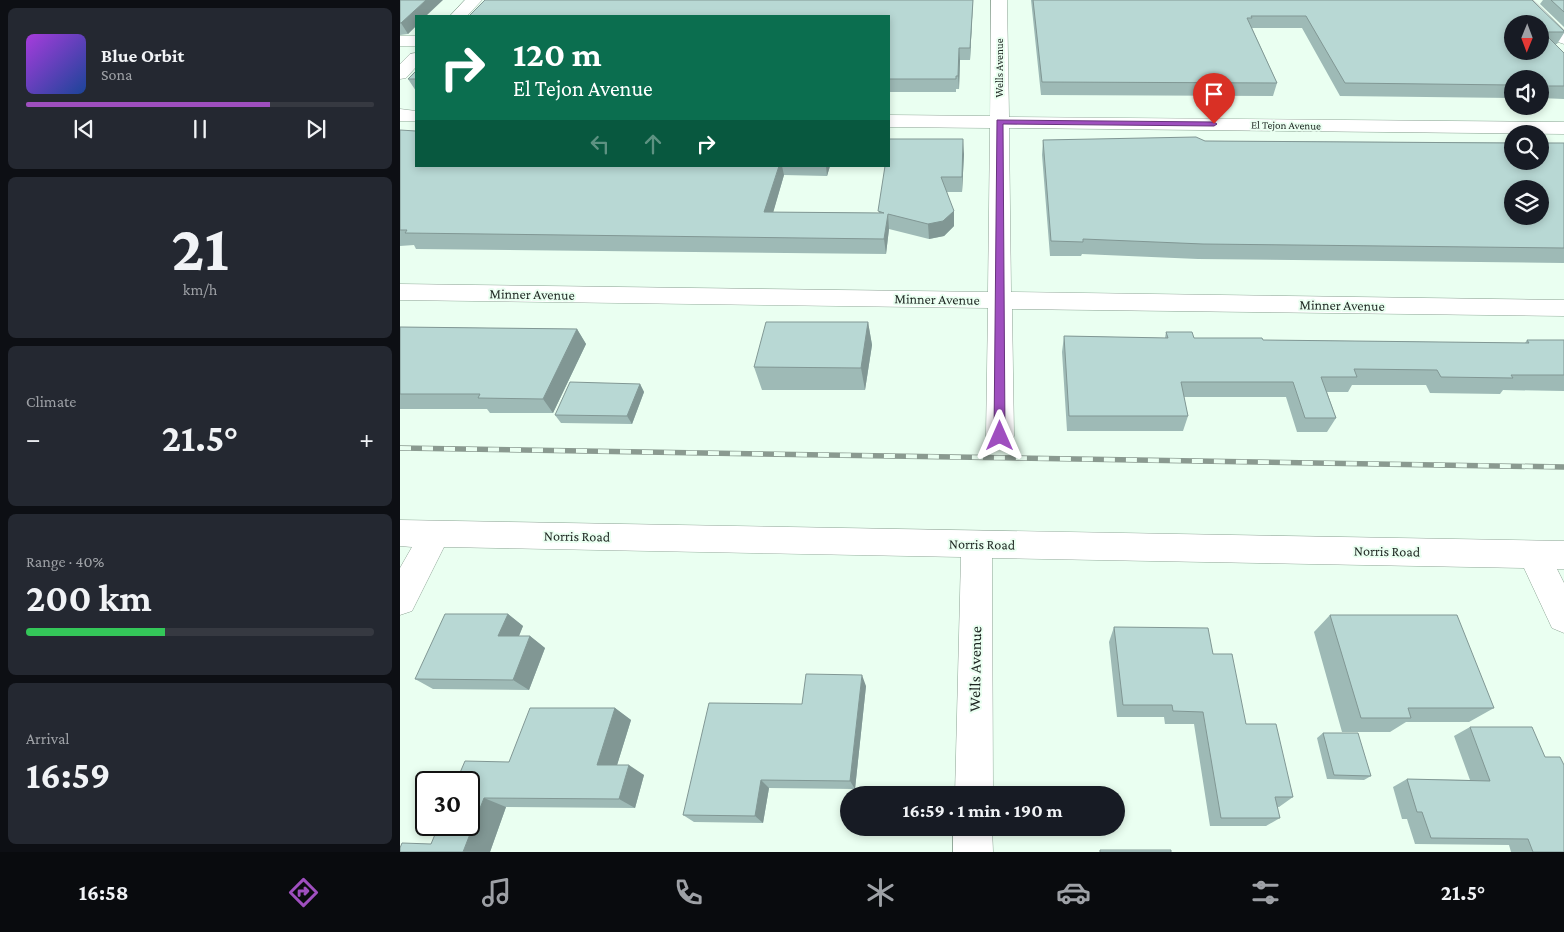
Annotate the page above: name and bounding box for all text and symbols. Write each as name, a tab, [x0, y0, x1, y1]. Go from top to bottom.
north arrow	[1504, 15, 1549, 60]
map controls	[1504, 15, 1549, 225]
icon: right	[430, 35, 495, 100]
text: 120 m	[513, 35, 602, 74]
street label: Wells Avenue	[993, 38, 1005, 98]
text: Blue Orbit	[101, 45, 184, 66]
text: Sona	[101, 66, 132, 83]
button: sound	[1504, 70, 1549, 115]
pin	[1193, 73, 1235, 124]
text: El Tejon Avenue	[513, 76, 653, 101]
icon: arrive	[1200, 80, 1228, 108]
icon: previous	[70, 115, 98, 143]
icon: pause	[186, 115, 214, 143]
icon: next	[302, 115, 330, 143]
street label: El Tejon Avenue	[1251, 118, 1321, 133]
button: search	[1504, 125, 1549, 170]
icon: left	[586, 130, 614, 158]
icon: ahead	[639, 130, 667, 158]
icon: right	[692, 130, 720, 158]
button: layers	[1504, 180, 1549, 225]
text: 21	[171, 212, 229, 284]
text: km/h	[183, 281, 217, 298]
street label: Minner Avenue	[489, 285, 575, 303]
street label: Minner Avenue	[894, 290, 980, 308]
street label: Minner Avenue	[1299, 296, 1385, 314]
text: Climate	[26, 393, 76, 410]
position arrow	[973, 409, 1025, 461]
text: 21.5°	[162, 417, 238, 459]
text: −	[26, 423, 41, 454]
text: +	[359, 423, 374, 454]
street label: Norris Road	[544, 527, 611, 545]
street label: Norris Road	[949, 535, 1016, 553]
street label: Norris Road	[1354, 542, 1421, 560]
text: Range · 40%	[26, 553, 104, 570]
text: 200 km	[26, 577, 152, 619]
street label: Wells Avenue	[966, 626, 984, 712]
text: Arrival	[26, 730, 70, 747]
text: 16:59	[26, 754, 111, 796]
speed limit sign: 30	[415, 771, 480, 836]
text: 16:59 · 1 min · 190 m	[903, 800, 1062, 821]
icon: directions	[286, 875, 321, 910]
icon: music	[479, 875, 514, 910]
icon: phone	[671, 875, 706, 910]
icon: climate	[863, 875, 898, 910]
icon: car	[1056, 875, 1091, 910]
icon: filters	[1248, 875, 1283, 910]
text: 16:58	[79, 880, 129, 905]
text: 21.5°	[1441, 880, 1485, 905]

